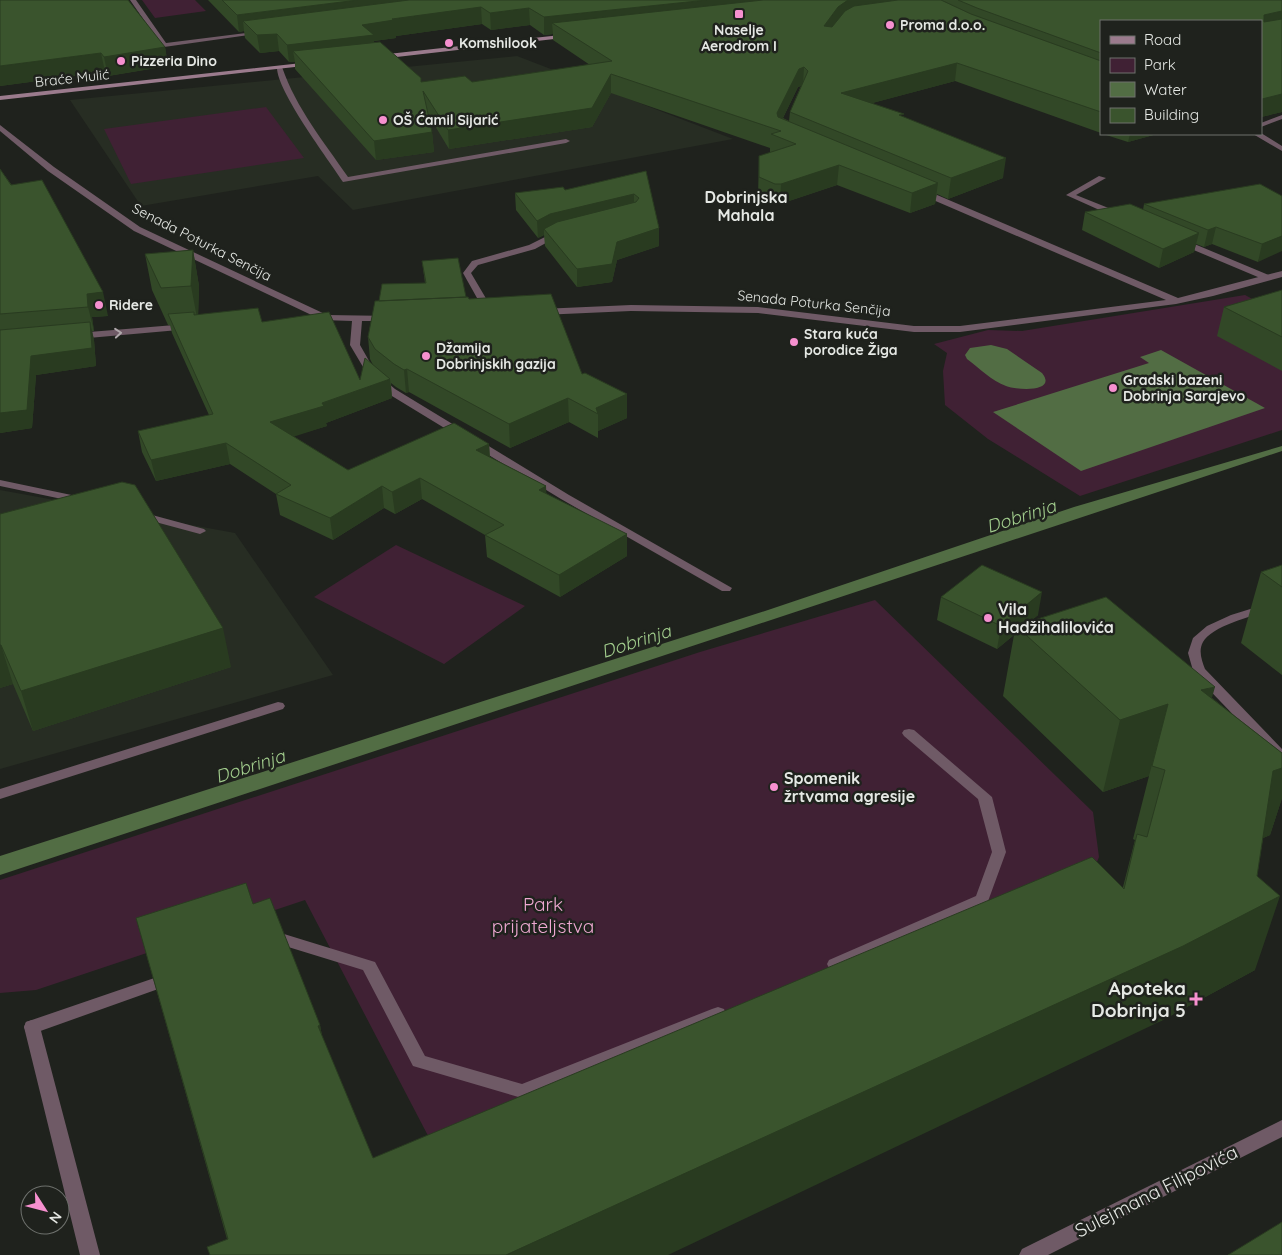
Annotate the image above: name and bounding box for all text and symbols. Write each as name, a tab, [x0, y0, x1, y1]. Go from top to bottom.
marker: Naselje Aerodrom I	[733, 8, 745, 20]
place label: Proma d.o.o.	[900, 16, 985, 34]
marker: Proma d.o.o.	[884, 19, 896, 31]
legend	[1100, 20, 1262, 135]
place label: Naselje Aerodrom I	[701, 21, 777, 55]
text: Road	[1144, 30, 1181, 49]
place label: Komshilook	[459, 34, 537, 52]
marker: Komshilook	[443, 37, 455, 49]
place label: Pizzeria Dino	[131, 52, 217, 70]
marker: Pizzeria Dino	[115, 55, 127, 67]
text: Park	[1144, 55, 1176, 74]
street label: Braće Mulić	[34, 65, 110, 91]
text: Water	[1144, 80, 1187, 99]
text: Building	[1144, 105, 1199, 124]
place label: OŠ Ćamil Sijarić	[393, 111, 498, 129]
marker: OŠ Ćamil Sijarić	[377, 114, 389, 126]
district label: Dobrinjska Mahala	[704, 187, 788, 225]
street label: Senada Poturka Senčija	[129, 199, 275, 285]
street label: Senada Poturka Senčija	[736, 286, 892, 320]
place label: Ridere	[109, 296, 153, 314]
marker: Ridere	[93, 299, 105, 311]
place label: Stara kuća porodice Žiga	[804, 325, 898, 359]
one-way arrow	[115, 327, 123, 338]
marker: Stara kuća porodice Žiga	[788, 336, 800, 348]
place label: Džamija Dobrinjskih gazija	[436, 339, 556, 373]
marker: Džamija Dobrinjskih gazija	[420, 350, 432, 362]
place label: Gradski bazeni Dobrinja Sarajevo	[1123, 371, 1246, 405]
marker: Gradski bazeni Dobrinja Sarajevo	[1107, 382, 1119, 394]
water label: Dobrinja	[983, 494, 1060, 538]
place label: Vila Hadžihalilovića	[998, 599, 1114, 637]
marker: Vila Hadžihalilovića	[982, 612, 994, 624]
water label: Dobrinja	[598, 619, 675, 663]
water label: Dobrinja	[212, 744, 289, 788]
place label: Spomenik žrtvama agresije	[784, 768, 915, 806]
marker: Spomenik žrtvama agresije	[768, 781, 780, 793]
park label: Park prijateljstva	[492, 892, 594, 938]
place label: Apoteka Dobrinja 5	[1091, 976, 1186, 1022]
marker: Apoteka Dobrinja 5	[1190, 993, 1202, 1005]
street label: Sulejmana Filipovića	[1071, 1140, 1241, 1242]
north arrow	[20, 1185, 70, 1235]
text: N	[45, 1208, 66, 1227]

